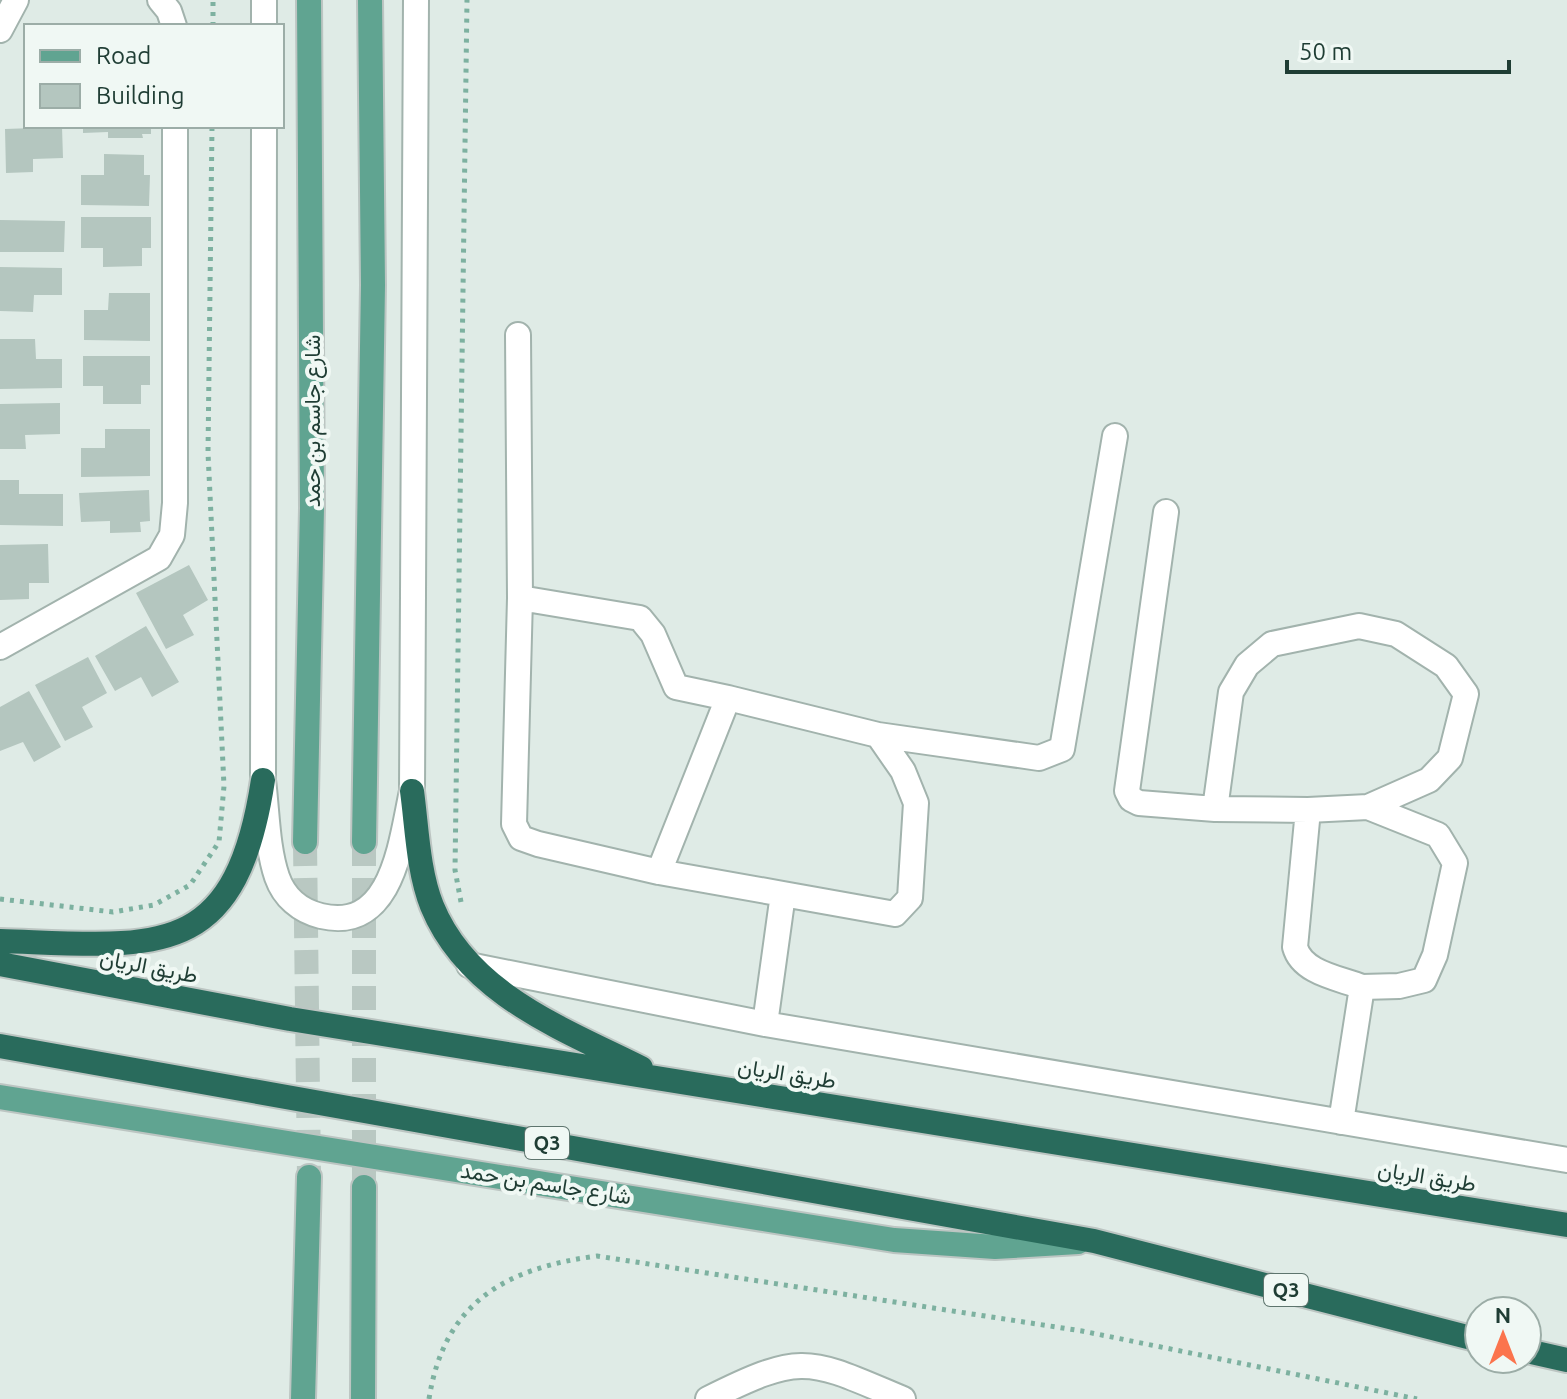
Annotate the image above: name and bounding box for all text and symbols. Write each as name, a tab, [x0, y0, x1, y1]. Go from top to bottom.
legend	[24, 24, 284, 128]
scale bar	[1287, 24, 1509, 74]
text: 50 m	[1299, 38, 1352, 65]
text: Road	[96, 42, 151, 69]
text: Building	[96, 82, 184, 109]
street label: شارع جاسم بن حمد	[299, 335, 327, 507]
street label: طريق الريان	[98, 944, 200, 989]
street label: طريق الريان	[736, 1052, 838, 1095]
road number: Q3	[525, 1127, 569, 1159]
street label: طريق الريان	[1376, 1155, 1478, 1198]
street label: شارع جاسم بن حمد	[458, 1157, 633, 1211]
road number: Q3	[1264, 1274, 1308, 1306]
north arrow	[1463, 1295, 1543, 1375]
text: N	[1495, 1302, 1511, 1327]

